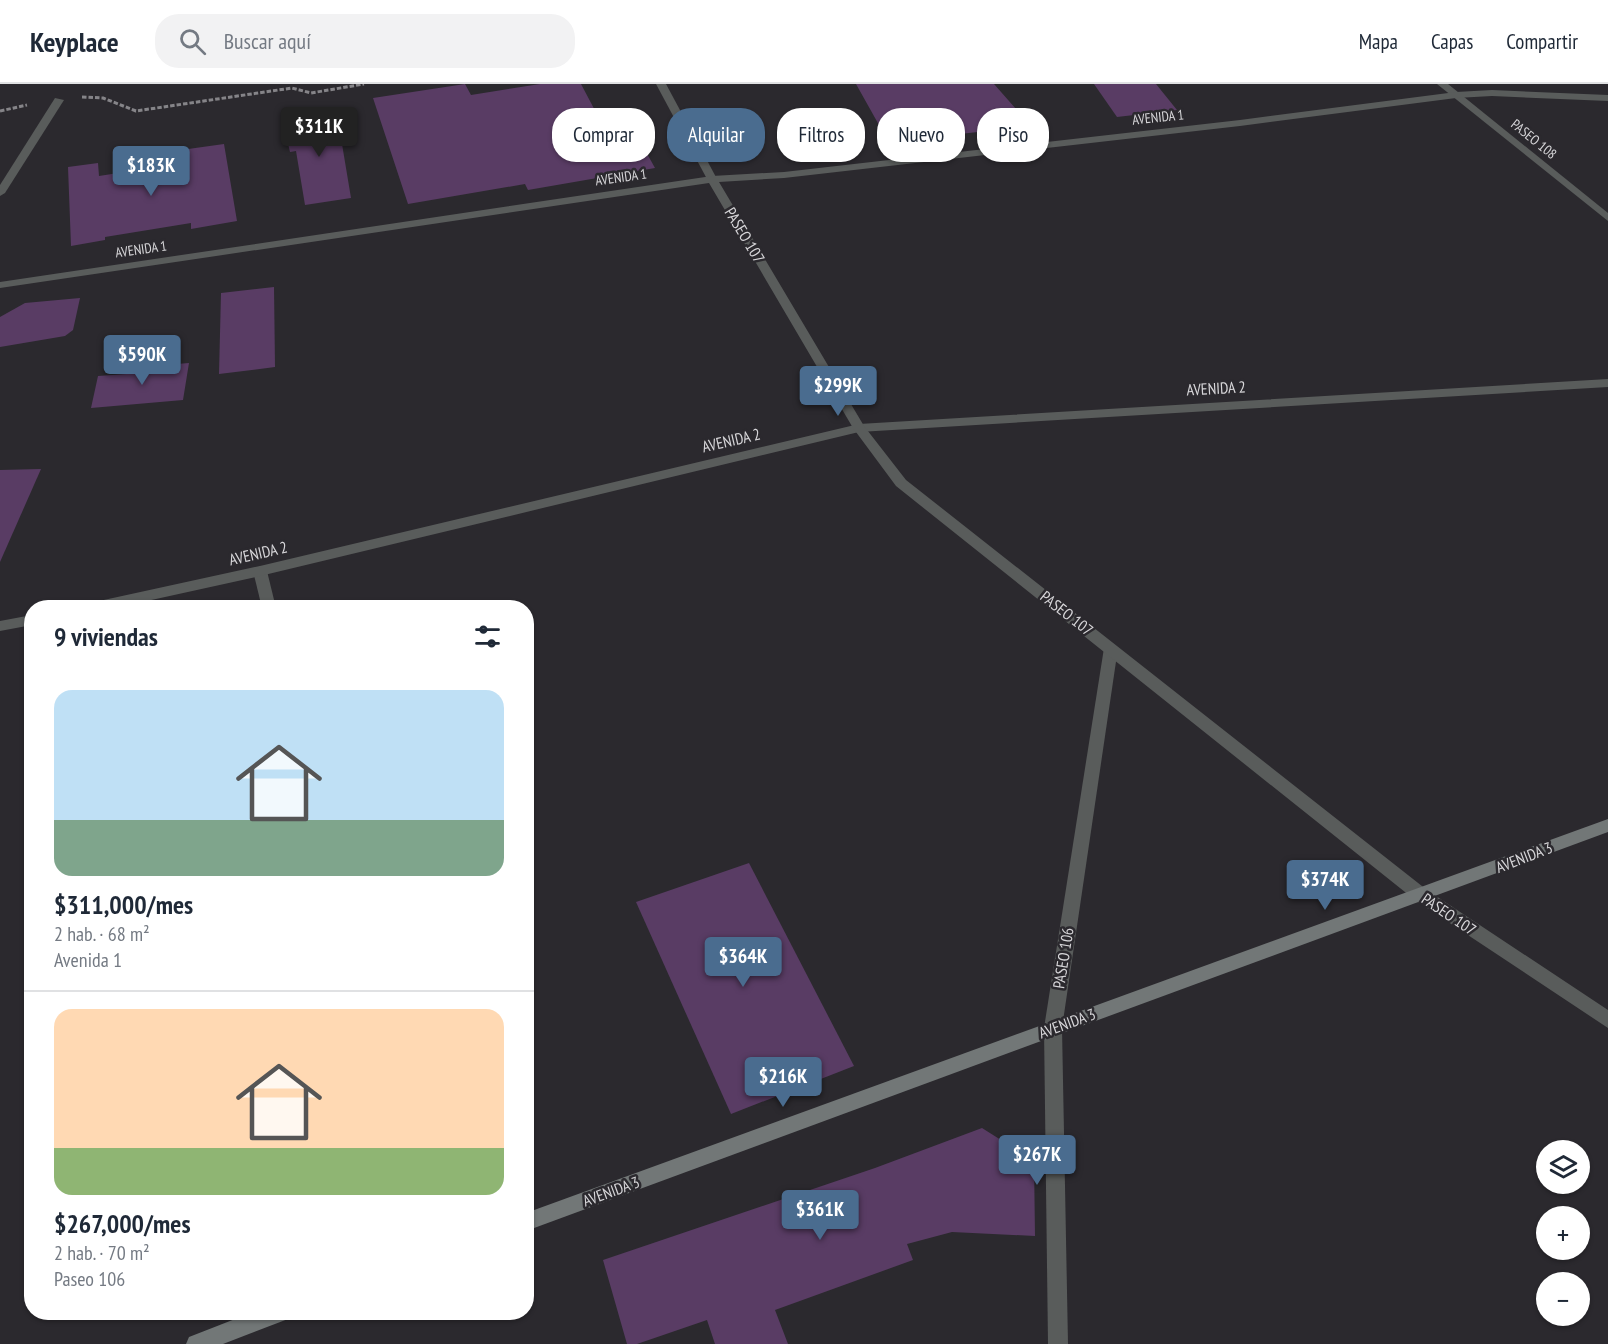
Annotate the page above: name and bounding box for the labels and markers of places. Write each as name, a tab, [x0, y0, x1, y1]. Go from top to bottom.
pin: $311K	[277, 107, 361, 158]
pin: $183K	[109, 146, 193, 197]
pin: $590K	[100, 335, 184, 386]
pin: $299K	[796, 366, 880, 417]
pin: $374K	[1283, 860, 1367, 911]
pin: $364K	[701, 937, 785, 988]
pin: $216K	[741, 1057, 825, 1108]
pin: $267K	[995, 1135, 1079, 1186]
pin: $361K	[778, 1190, 862, 1241]

